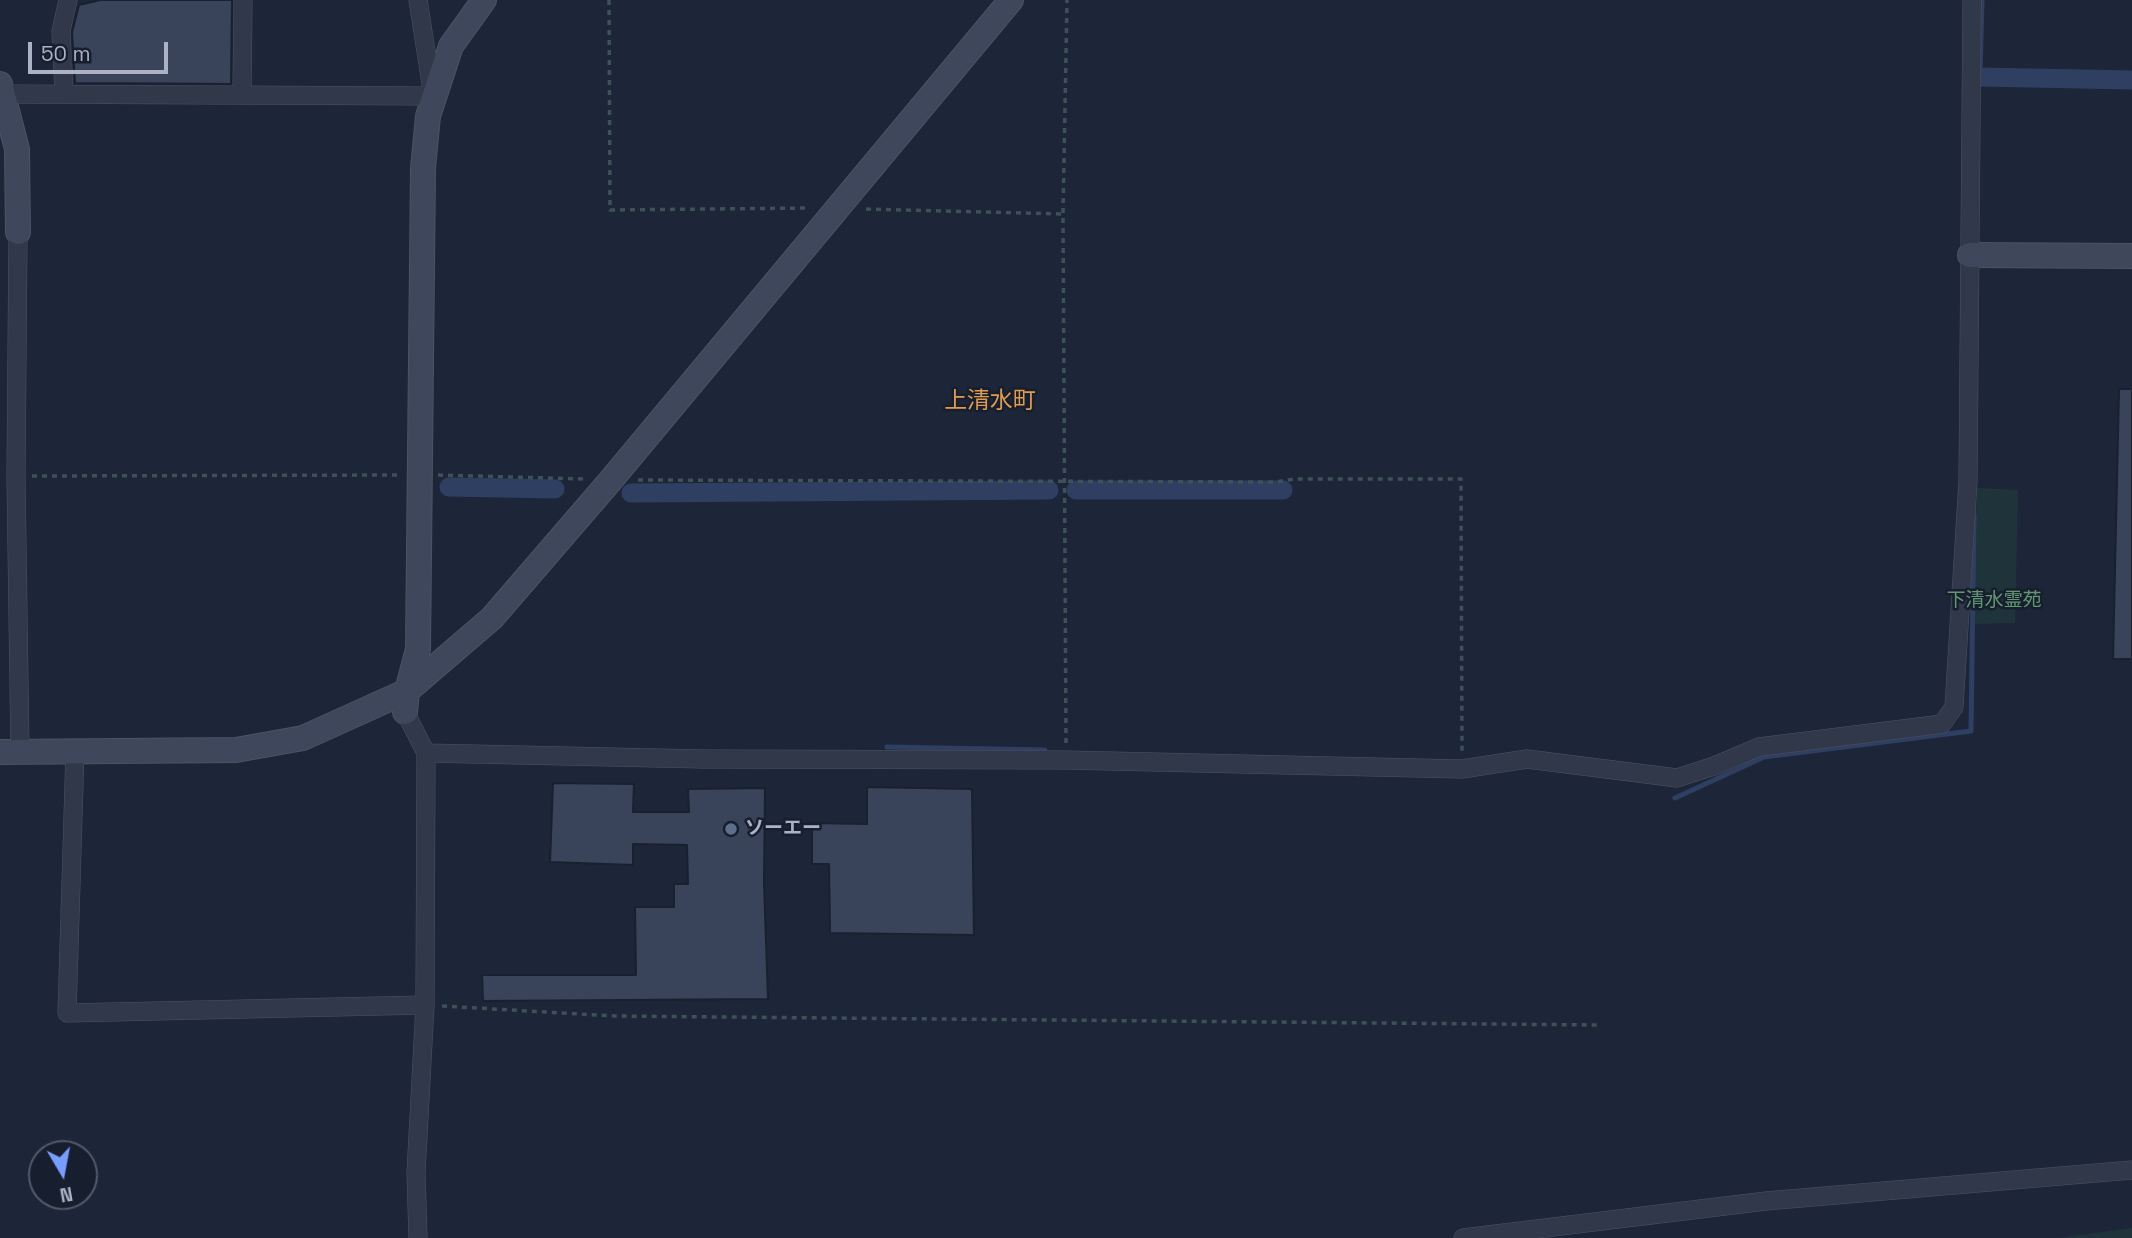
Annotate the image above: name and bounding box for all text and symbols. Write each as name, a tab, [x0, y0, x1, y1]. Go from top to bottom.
scale bar	[32, 28, 172, 72]
text: 50 m	[41, 40, 91, 67]
district label: 上清水町	[944, 388, 1036, 416]
park label: 下清水霊苑	[1947, 590, 2041, 612]
place label: ソーエー	[745, 818, 821, 840]
marker: ソーエー	[723, 821, 739, 837]
north arrow	[28, 1140, 98, 1210]
text: N	[58, 1181, 75, 1208]

